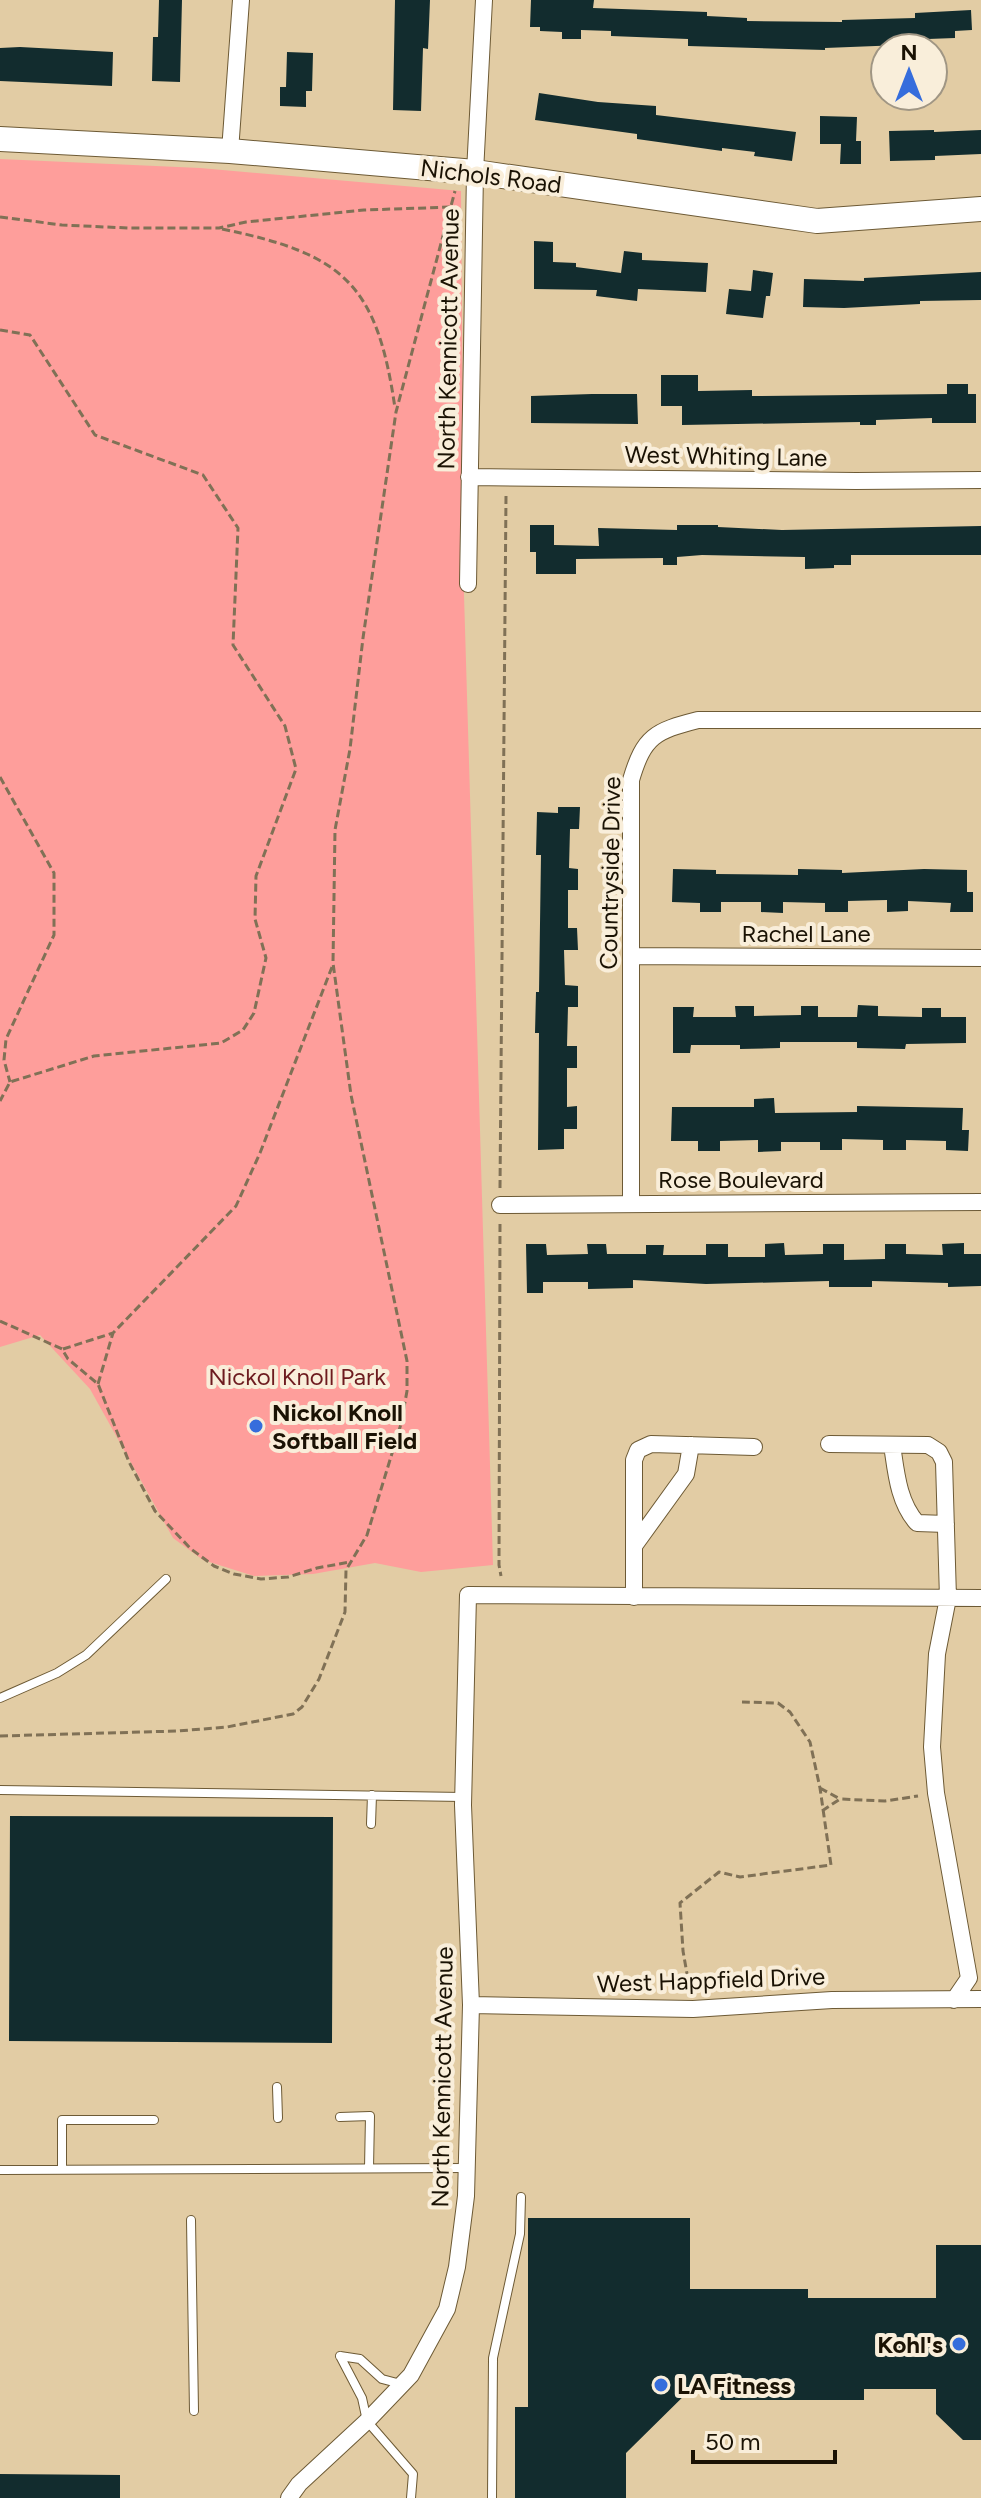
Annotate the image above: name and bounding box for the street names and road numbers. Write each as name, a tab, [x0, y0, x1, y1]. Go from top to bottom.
street label: Nichols Road	[419, 153, 563, 199]
street label: North Kennicott Avenue	[431, 208, 465, 470]
street label: West Whiting Lane	[624, 440, 828, 472]
street label: Countryside Drive	[594, 776, 626, 970]
street label: Rachel Lane	[741, 919, 871, 948]
street label: Rose Boulevard	[658, 1165, 824, 1194]
street label: North Kennicott Avenue	[425, 1946, 459, 2208]
street label: West Happfield Drive	[596, 1962, 826, 1998]

